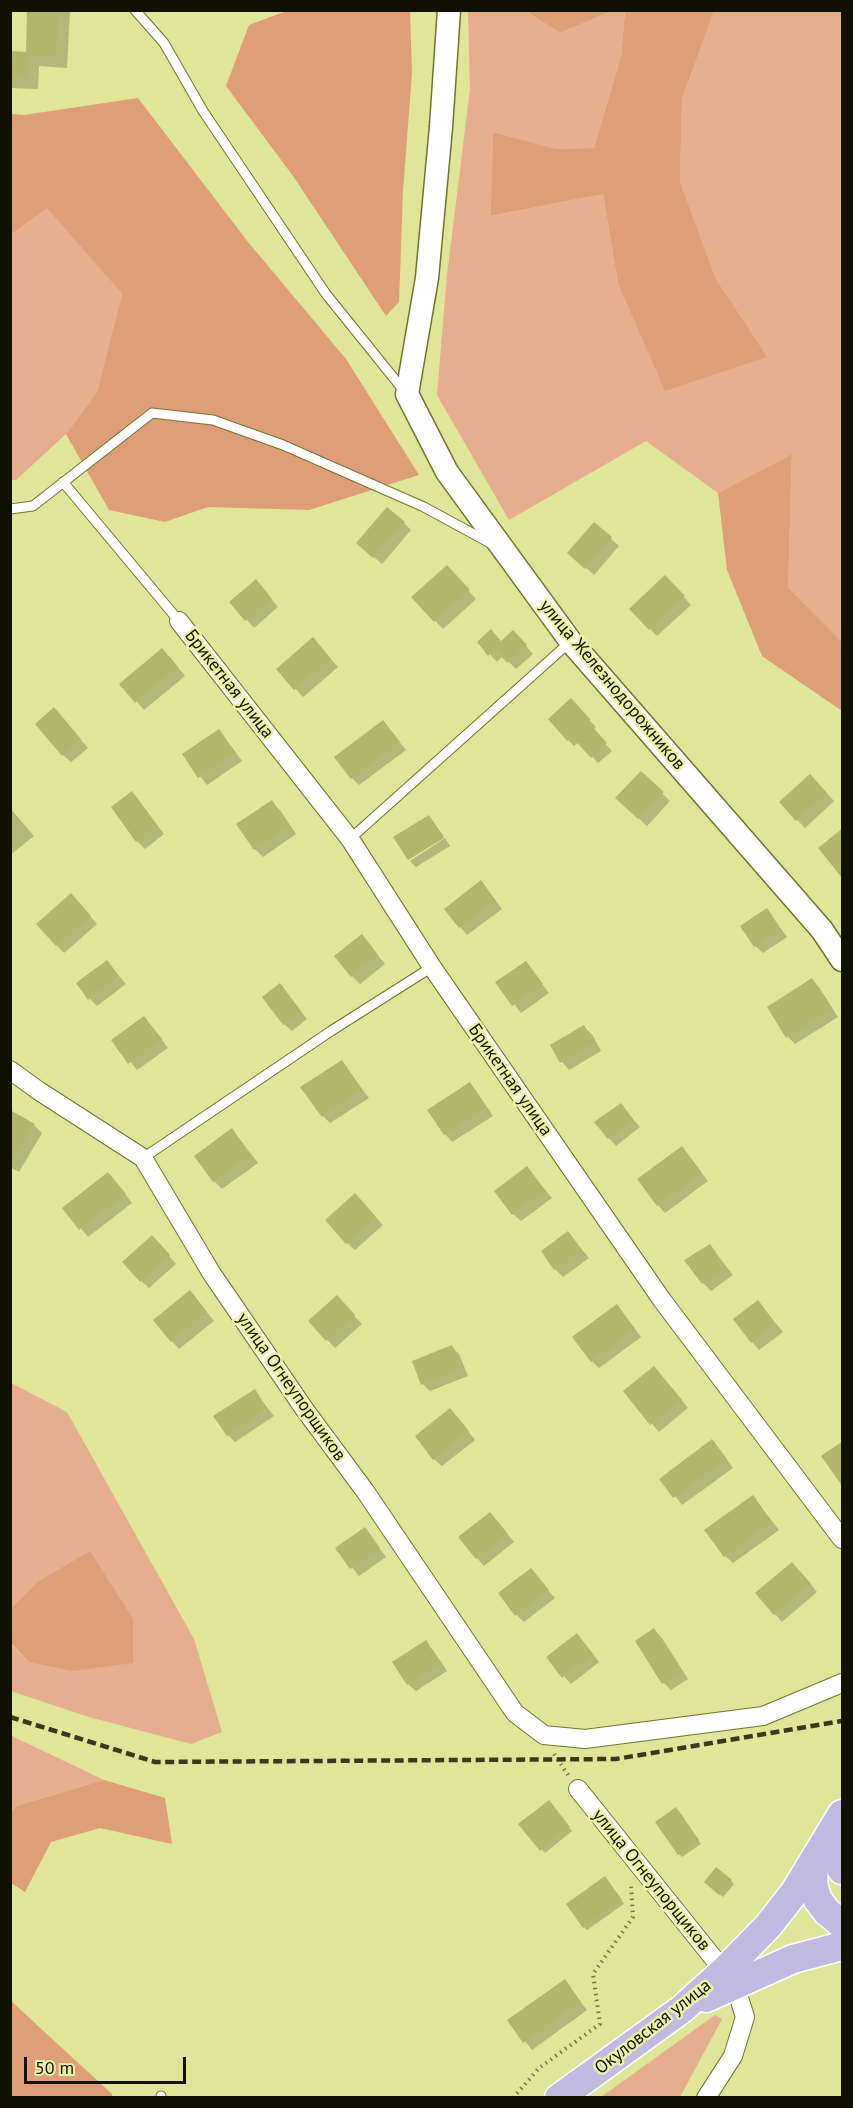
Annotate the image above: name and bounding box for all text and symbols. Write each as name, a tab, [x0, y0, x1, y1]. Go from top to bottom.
street label: улица Железнодорожников	[534, 595, 690, 775]
street label: Брикетная улица	[180, 625, 278, 743]
street label: Брикетная улица	[463, 1020, 557, 1140]
street label: улица Огнеупорщиков	[232, 1309, 350, 1465]
street label: улица Огнеупорщиков	[587, 1805, 715, 1955]
street label: Окуловская улица	[591, 1975, 715, 2079]
scale bar	[27, 2045, 189, 2083]
text: 50 m	[35, 2056, 74, 2079]

